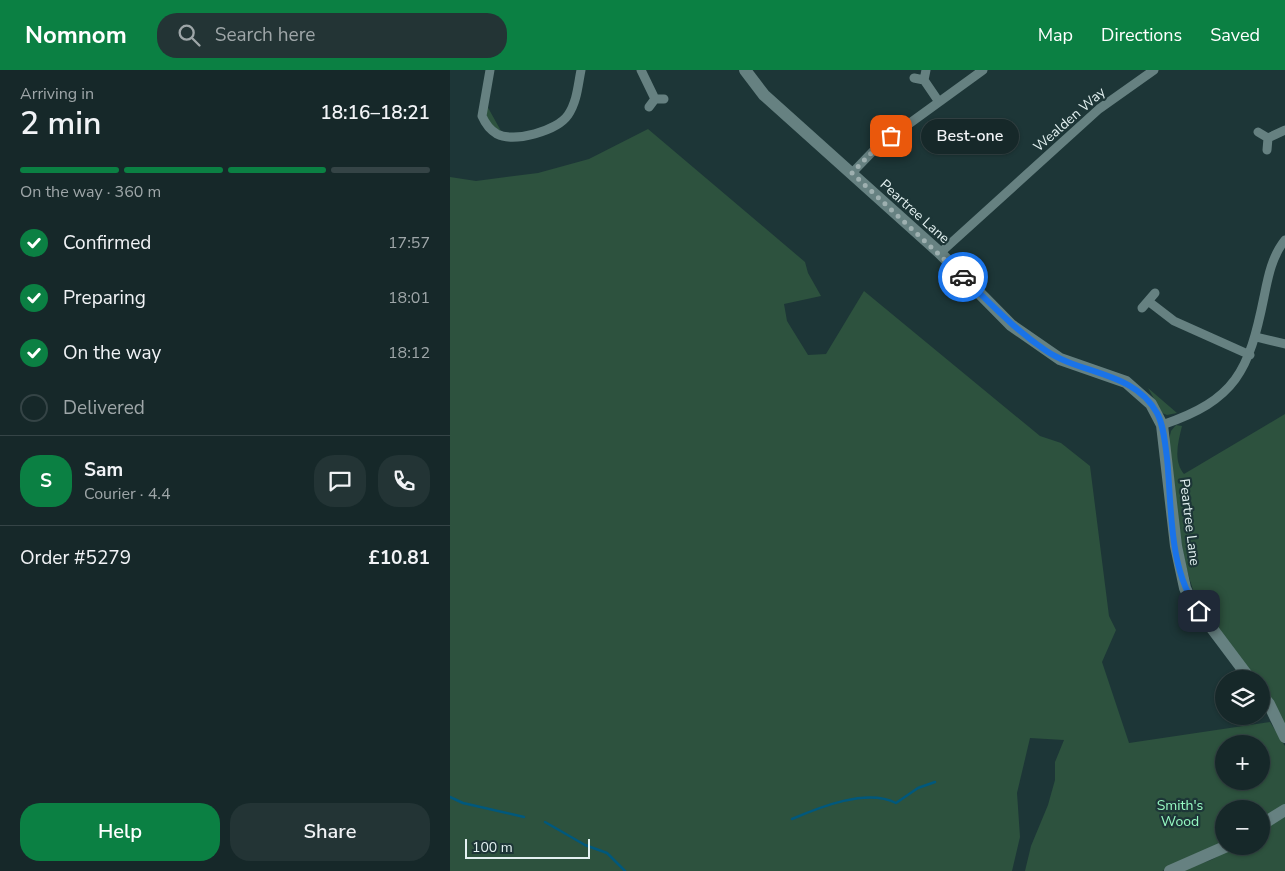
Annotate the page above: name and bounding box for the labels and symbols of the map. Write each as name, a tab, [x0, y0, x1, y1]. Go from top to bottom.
street label: Wealden Way	[1029, 82, 1110, 156]
pin	[870, 115, 912, 157]
callout: Best-one	[921, 118, 1018, 154]
street label: Peartree Lane	[876, 175, 954, 248]
courier	[938, 252, 988, 302]
street label: Peartree Lane	[1175, 477, 1204, 567]
pin	[1178, 590, 1220, 632]
park label: Smith's Wood	[1157, 796, 1204, 831]
scale bar	[465, 836, 590, 859]

